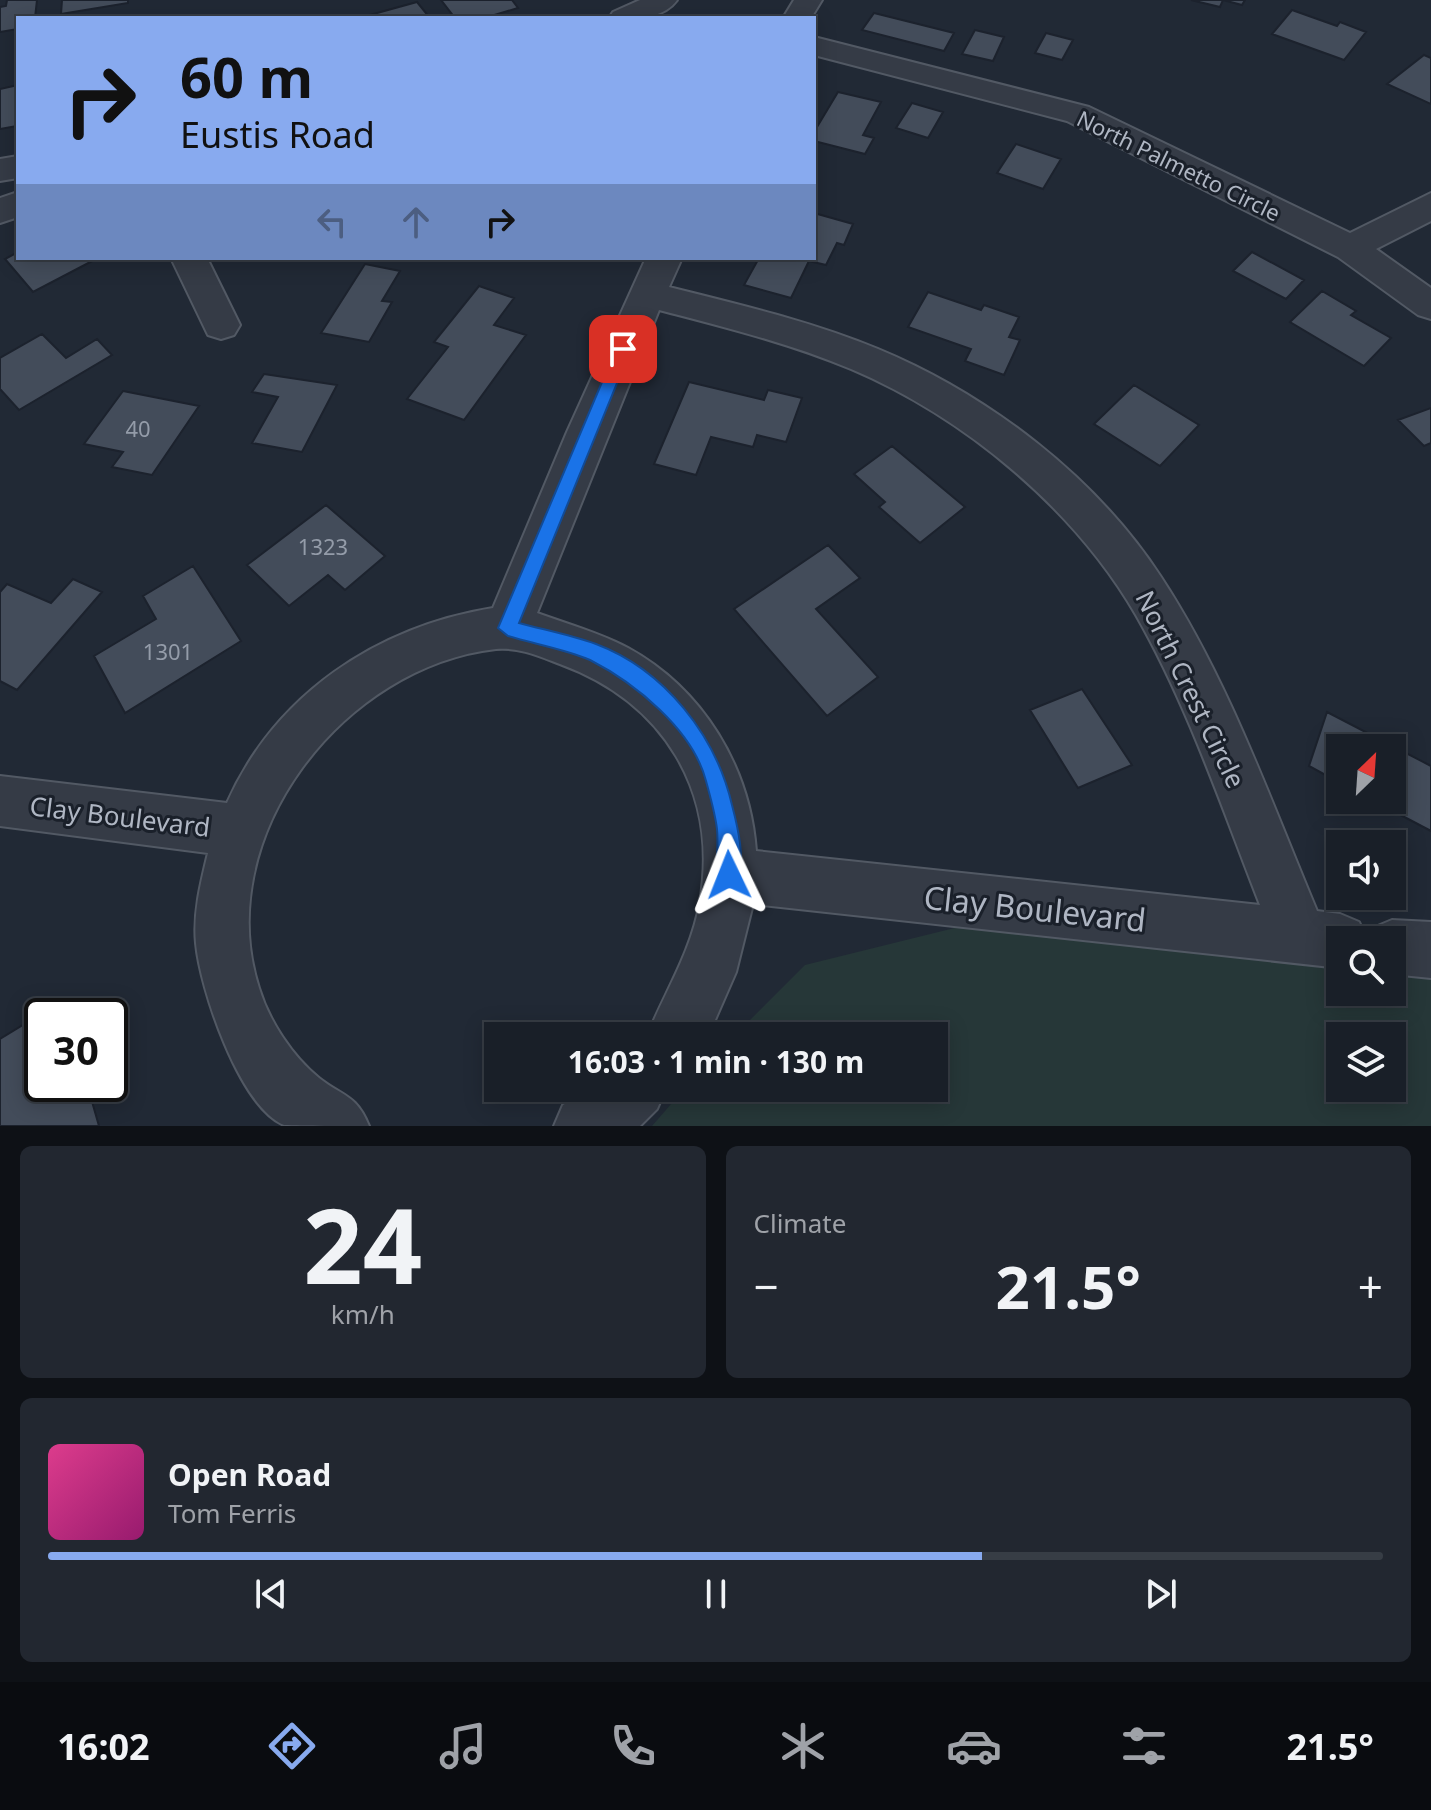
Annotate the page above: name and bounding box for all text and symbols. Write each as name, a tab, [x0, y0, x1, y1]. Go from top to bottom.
text: 60 m	[180, 38, 313, 114]
icon: right	[48, 48, 152, 152]
street label: North Palmetto Circle	[1072, 103, 1286, 227]
text: Eustis Road	[180, 110, 375, 159]
icon: left	[310, 200, 354, 244]
icon: ahead	[394, 200, 438, 244]
icon: right	[478, 200, 522, 244]
pin	[589, 315, 657, 383]
icon: arrive	[601, 327, 645, 371]
house number: 40	[125, 413, 151, 443]
house number: 1323	[298, 531, 348, 561]
street label: North Crest Circle	[1128, 584, 1254, 794]
house number: 1301	[143, 636, 193, 666]
north arrow	[1326, 734, 1406, 814]
map controls	[1326, 734, 1406, 1102]
street label: Clay Boulevard	[28, 787, 212, 845]
button: sound	[1326, 830, 1406, 910]
position arrow	[687, 833, 771, 917]
street label: Clay Boulevard	[922, 875, 1148, 941]
button: search	[1326, 926, 1406, 1006]
speed limit sign: 30	[24, 998, 128, 1102]
button: layers	[1326, 1022, 1406, 1102]
text: 16:03 · 1 min · 130 m	[568, 1041, 864, 1082]
text: 24	[303, 1173, 422, 1314]
text: Climate	[754, 1205, 846, 1241]
text: 21.5°	[996, 1245, 1141, 1327]
text: −	[754, 1256, 779, 1316]
text: +	[1358, 1256, 1383, 1316]
text: km/h	[331, 1296, 395, 1332]
text: Open Road	[168, 1454, 331, 1495]
text: Tom Ferris	[168, 1495, 296, 1531]
icon: previous	[249, 1572, 293, 1616]
icon: pause	[694, 1572, 738, 1616]
icon: next	[1139, 1572, 1183, 1616]
icon: directions	[264, 1718, 320, 1774]
icon: music	[435, 1718, 491, 1774]
icon: phone	[605, 1718, 661, 1774]
icon: climate	[775, 1718, 831, 1774]
icon: car	[946, 1718, 1002, 1774]
icon: filters	[1116, 1718, 1172, 1774]
text: 16:02	[57, 1722, 150, 1771]
text: 21.5°	[1287, 1722, 1374, 1771]

